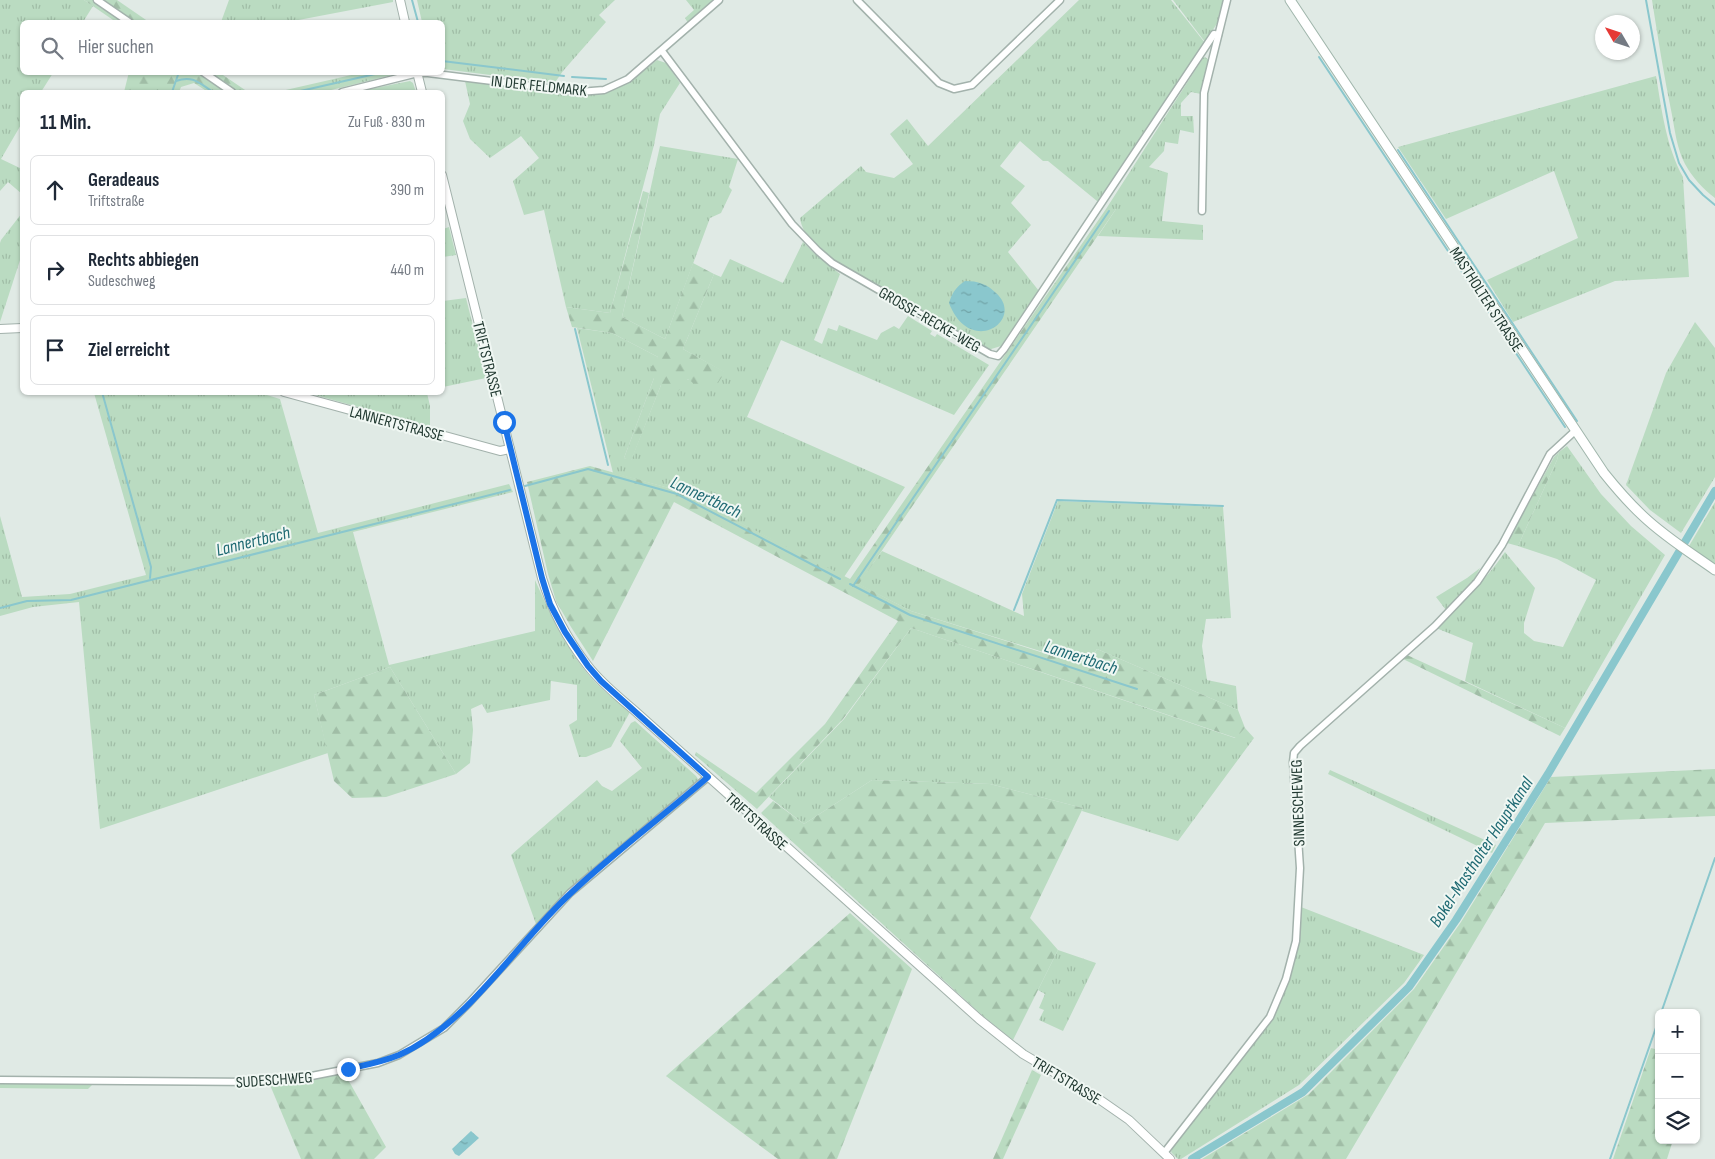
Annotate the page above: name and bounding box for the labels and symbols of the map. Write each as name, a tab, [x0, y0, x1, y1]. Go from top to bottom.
north arrow	[1595, 15, 1640, 60]
street label: IN DER FELDMARK	[490, 72, 588, 101]
street label: MASTHOLTER STRASSE	[1445, 244, 1527, 356]
street label: GROSSE-RECKE-WEG	[875, 283, 984, 357]
street label: TRIFTSTRASSE	[468, 320, 505, 399]
street label: LANNERTSTRASSE	[347, 403, 446, 446]
route start	[493, 411, 516, 434]
water label: Lannertbach	[667, 472, 745, 523]
water label: Lannertbach	[214, 522, 293, 561]
water label: Lannertbach	[1042, 636, 1120, 679]
street label: SINNESCHEWEG	[1287, 759, 1310, 847]
water label: Bokel-Mastholter Hauptkanal	[1425, 773, 1538, 931]
street label: TRIFTSTRASSE	[721, 789, 791, 855]
street label: TRIFTSTRASSE	[1028, 1053, 1104, 1109]
route end	[337, 1058, 360, 1081]
street label: SUDESCHWEG	[235, 1068, 313, 1093]

